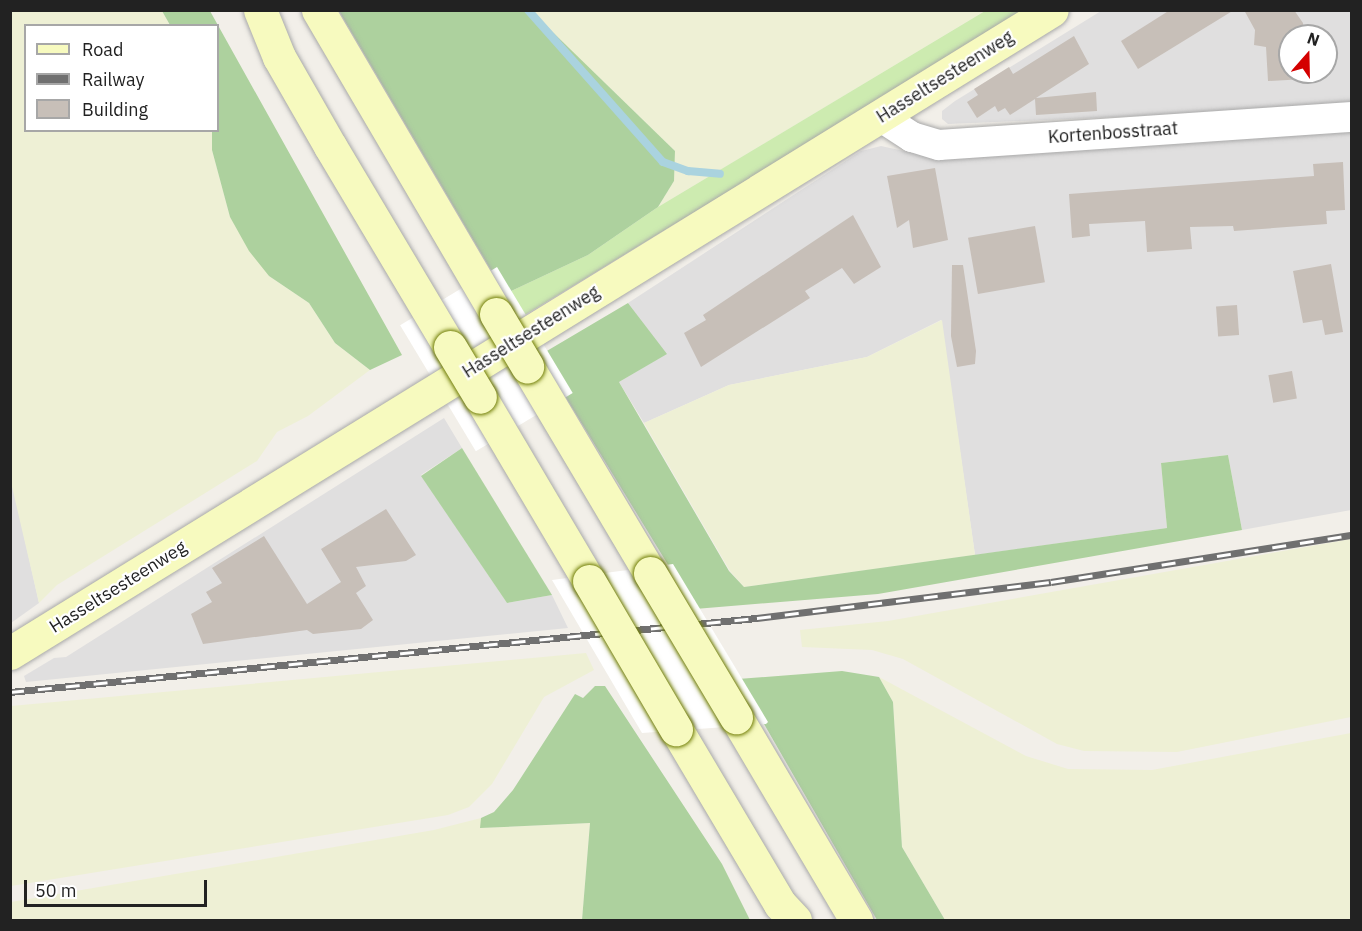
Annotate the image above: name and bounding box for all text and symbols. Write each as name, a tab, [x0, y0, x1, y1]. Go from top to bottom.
legend	[24, 24, 219, 132]
north arrow	[1278, 24, 1338, 84]
street label: Hasseltsesteenweg	[873, 26, 1017, 128]
text: N	[1305, 28, 1322, 50]
text: Road	[82, 38, 123, 61]
text: Railway	[82, 68, 144, 91]
text: Building	[82, 98, 148, 121]
street label: Kortenbosstraat	[1047, 118, 1179, 148]
street label: Hasseltsesteenweg	[459, 281, 603, 383]
street label: Hasseltsesteenweg	[46, 536, 190, 638]
scale bar	[27, 868, 210, 906]
text: 50 m	[35, 879, 77, 902]

